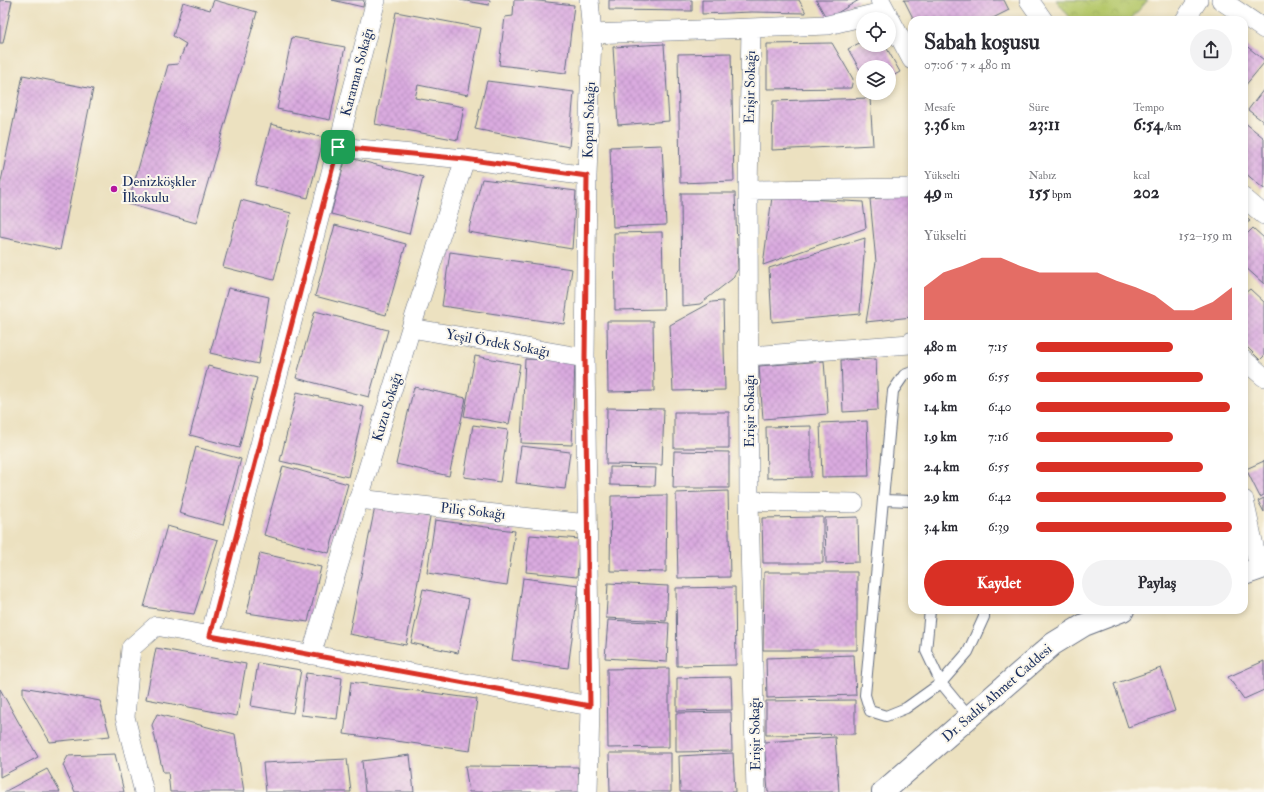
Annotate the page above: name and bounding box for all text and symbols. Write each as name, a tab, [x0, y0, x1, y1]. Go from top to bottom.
map controls	[856, 12, 896, 100]
button: locate	[856, 12, 896, 52]
street label: Karaman Sokağı	[337, 26, 377, 118]
text: Sabah koşusu	[924, 28, 1040, 56]
button: share	[1190, 29, 1232, 71]
street label: Erişir Sokağı	[741, 50, 759, 124]
text: 07:06 · 7 × 480 m	[924, 57, 1011, 73]
button: layers	[856, 60, 896, 100]
street label: Kopan Sokağı	[579, 81, 600, 159]
text: Mesafe	[924, 101, 955, 114]
text: Süre	[1029, 101, 1049, 114]
text: Tempo	[1133, 101, 1164, 114]
text: 3.36	[924, 114, 949, 135]
text: 23:11	[1029, 114, 1060, 135]
text: 6:54	[1133, 114, 1162, 135]
text: km	[949, 120, 965, 133]
text: /km	[1162, 120, 1181, 133]
pin	[321, 130, 355, 164]
icon: arrive	[327, 136, 349, 158]
text: Yükselti	[924, 169, 960, 182]
text: Nabız	[1029, 169, 1056, 182]
text: kcal	[1133, 169, 1150, 182]
place label: Denizköşkler İlkokulu	[122, 173, 197, 206]
text: 49	[924, 182, 942, 203]
text: 155	[1029, 182, 1050, 203]
text: 202	[1133, 182, 1159, 203]
marker: Denizköşkler İlkokulu	[109, 184, 119, 194]
text: m	[942, 188, 953, 201]
text: bpm	[1050, 188, 1071, 201]
text: Yükselti	[924, 228, 967, 244]
text: 152–159 m	[1179, 228, 1232, 244]
street label: Yeşil Ördek Sokağı	[445, 325, 552, 361]
text: 480 m	[924, 339, 957, 355]
text: 7:15	[988, 339, 1008, 355]
text: 960 m	[924, 369, 957, 385]
text: 6:55	[988, 369, 1009, 385]
street label: Kuzu Sokağı	[368, 370, 406, 444]
street label: Erişir Sokağı	[741, 374, 758, 448]
text: 1.4 km	[924, 399, 957, 415]
text: 6:40	[988, 399, 1011, 415]
text: 1.9 km	[924, 429, 957, 445]
text: 7:16	[988, 429, 1008, 445]
text: 2.4 km	[924, 459, 959, 475]
text: 6:55	[988, 459, 1009, 475]
text: 2.9 km	[924, 489, 959, 505]
text: 6:42	[988, 489, 1011, 505]
street label: Piliç Sokağı	[440, 499, 507, 523]
text: 3.4 km	[924, 519, 958, 535]
text: 6:39	[988, 519, 1009, 535]
button: Kaydet	[924, 560, 1074, 606]
button: Paylaş	[1082, 560, 1232, 606]
street label: Dr. Sadık Ahmet Caddesi	[938, 640, 1056, 745]
street label: Erişir Sokağı	[746, 697, 764, 771]

